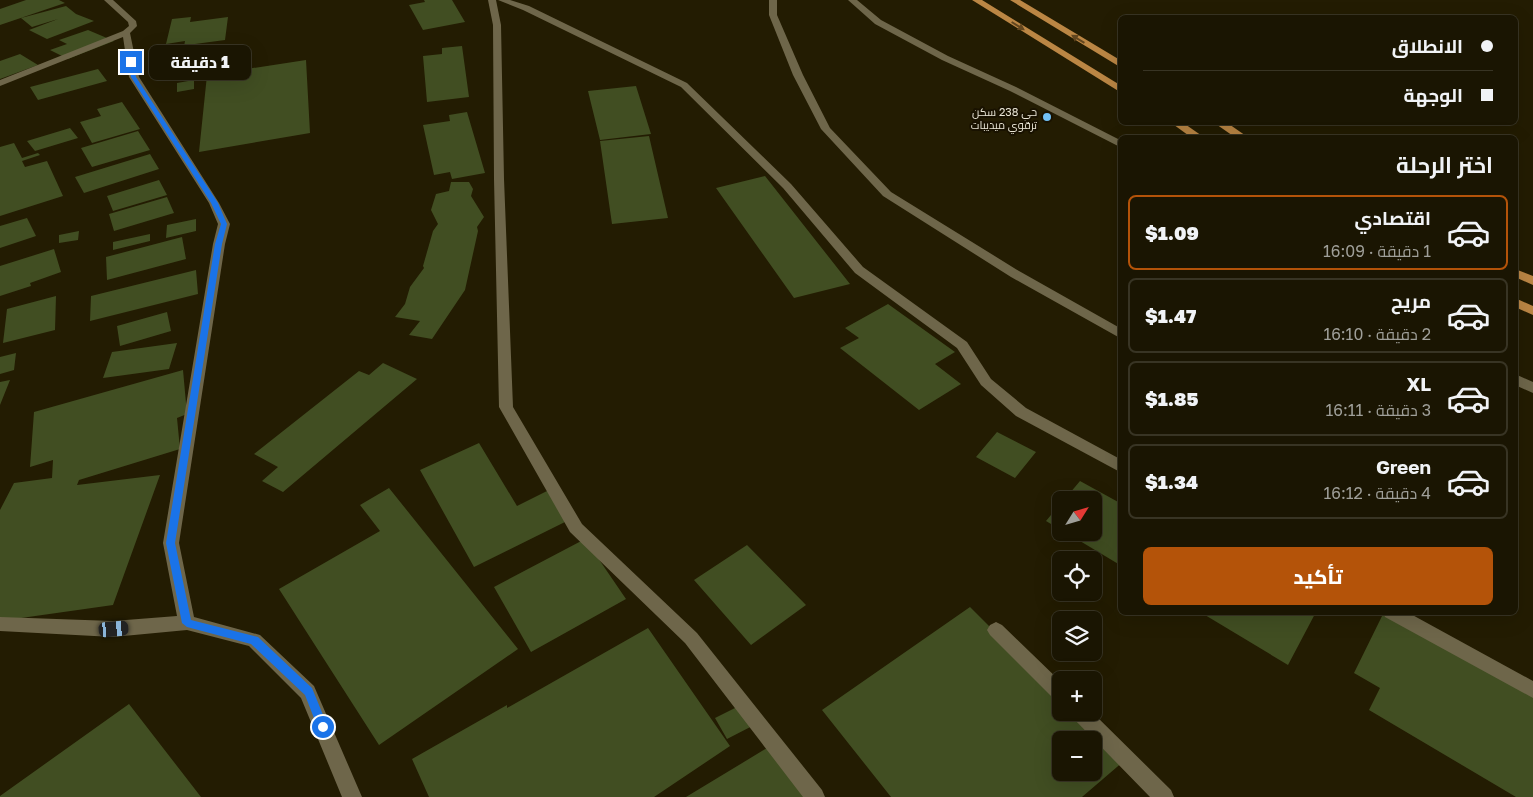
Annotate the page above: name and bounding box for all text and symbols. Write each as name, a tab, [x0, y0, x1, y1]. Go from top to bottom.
one-way arrow	[1011, 21, 1024, 30]
one-way arrow	[1072, 34, 1085, 43]
text: الانطلاق	[1392, 34, 1463, 57]
callout: 1 دقيقة	[148, 44, 251, 80]
route end	[120, 51, 142, 73]
text: 1 دقيقة	[171, 52, 229, 72]
text: الوجهة	[1403, 83, 1463, 106]
place label: حي 238 سكن ترقوي ميديبات	[971, 105, 1037, 134]
marker: حي 238 سكن ترقوي ميديبات	[1041, 111, 1053, 123]
text: اختر الرحلة	[1396, 151, 1493, 178]
text: اقتصادي	[1355, 206, 1431, 229]
icon: car	[1446, 210, 1491, 255]
text: $1.09	[1145, 221, 1199, 244]
text: 1 دقيقة · 16:09	[1323, 241, 1431, 261]
text: مريح	[1391, 289, 1431, 312]
icon: car	[1446, 293, 1491, 338]
text: $1.47	[1145, 304, 1197, 327]
text: 2 دقيقة · 16:10	[1323, 324, 1431, 344]
text: XL	[1406, 372, 1431, 395]
icon: car	[1446, 376, 1491, 421]
text: $1.85	[1145, 387, 1198, 410]
text: 3 دقيقة · 16:11	[1325, 400, 1431, 420]
text: Green	[1376, 455, 1431, 478]
icon: car	[1446, 459, 1491, 504]
text: $1.34	[1145, 470, 1198, 493]
text: 4 دقيقة · 16:12	[1324, 483, 1431, 503]
north arrow	[1052, 491, 1102, 541]
map controls	[1052, 491, 1102, 781]
button: تأكيد	[1143, 547, 1493, 605]
button: locate	[1052, 551, 1102, 601]
button: layers	[1052, 611, 1102, 661]
car	[98, 620, 129, 638]
button: +	[1052, 671, 1102, 721]
route start	[312, 716, 334, 738]
button: −	[1052, 731, 1102, 781]

